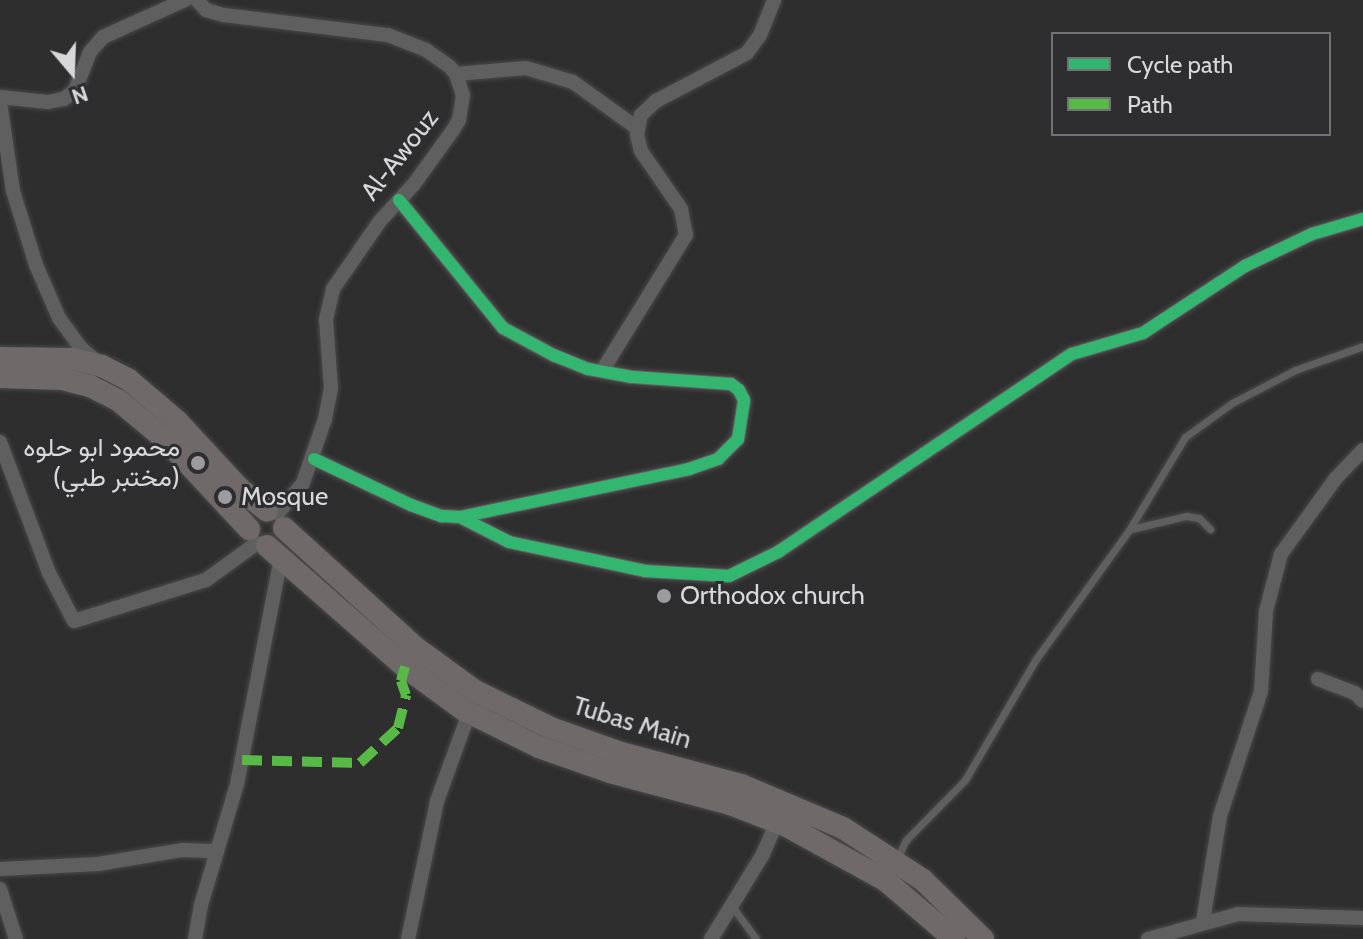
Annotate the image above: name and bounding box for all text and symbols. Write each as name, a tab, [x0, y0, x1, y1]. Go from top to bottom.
north arrow	[32, 32, 112, 112]
legend	[1051, 32, 1331, 136]
text: Cycle path	[1127, 50, 1233, 79]
text: N	[68, 80, 92, 110]
text: Path	[1127, 90, 1173, 119]
street label: Al-Awouz	[355, 103, 445, 207]
place label: محمود ابو حلوه (مختبر طبي)	[23, 432, 180, 494]
marker: محمود ابو حلوه (مختبر طبي)	[187, 452, 209, 474]
place label: Mosque	[241, 481, 328, 513]
marker: Mosque	[216, 488, 234, 506]
place label: Orthodox church	[680, 580, 865, 612]
marker: Orthodox church	[655, 587, 673, 605]
street label: Tubas Main	[569, 690, 695, 756]

